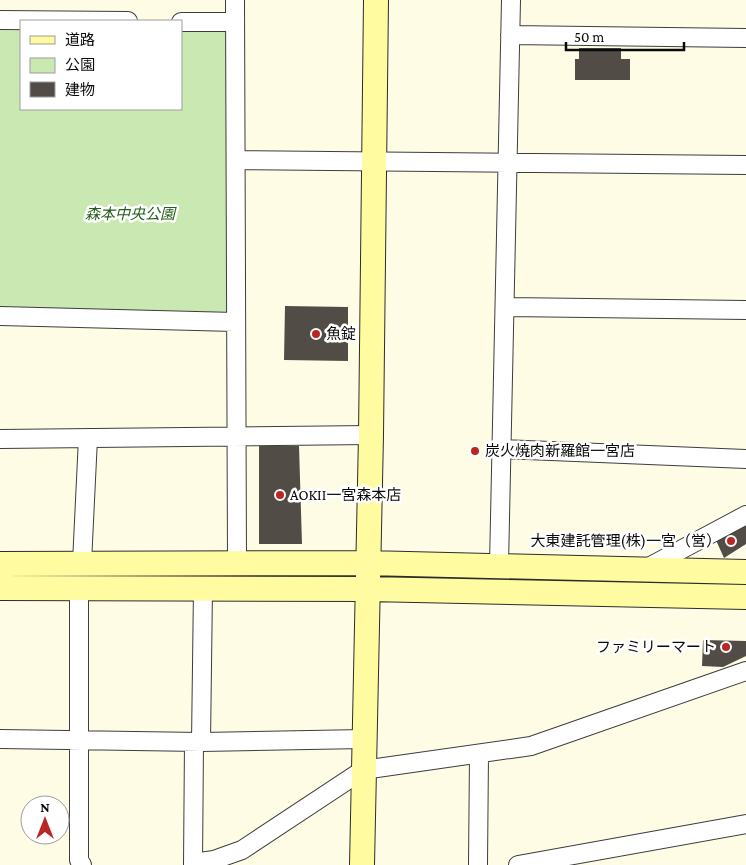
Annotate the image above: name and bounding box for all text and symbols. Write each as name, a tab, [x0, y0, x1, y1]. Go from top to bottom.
legend	[20, 20, 182, 110]
scale bar	[566, 20, 684, 52]
text: 50 m	[574, 29, 604, 45]
text: 道路	[65, 32, 95, 48]
text: 公園	[65, 57, 95, 73]
text: 建物	[65, 82, 95, 98]
park label: 森本中央公園	[85, 206, 177, 222]
place label: 魚錠	[326, 325, 356, 342]
marker: 魚錠	[310, 328, 322, 340]
place label: 炭火焼肉新羅館一宮店	[485, 443, 635, 459]
marker: 炭火焼肉新羅館一宮店	[469, 445, 481, 457]
place label: AOKII一宮森本店	[290, 487, 401, 503]
marker: AOKII一宮森本店	[274, 489, 286, 501]
place label: 大東建託管理(株)一宮（営）	[530, 533, 721, 550]
marker: 大東建託管理(株)一宮（営）	[725, 535, 737, 547]
place label: ファミリーマート	[596, 639, 716, 655]
marker: ファミリーマート	[720, 641, 732, 653]
north arrow	[20, 795, 70, 845]
text: N	[40, 799, 50, 815]

